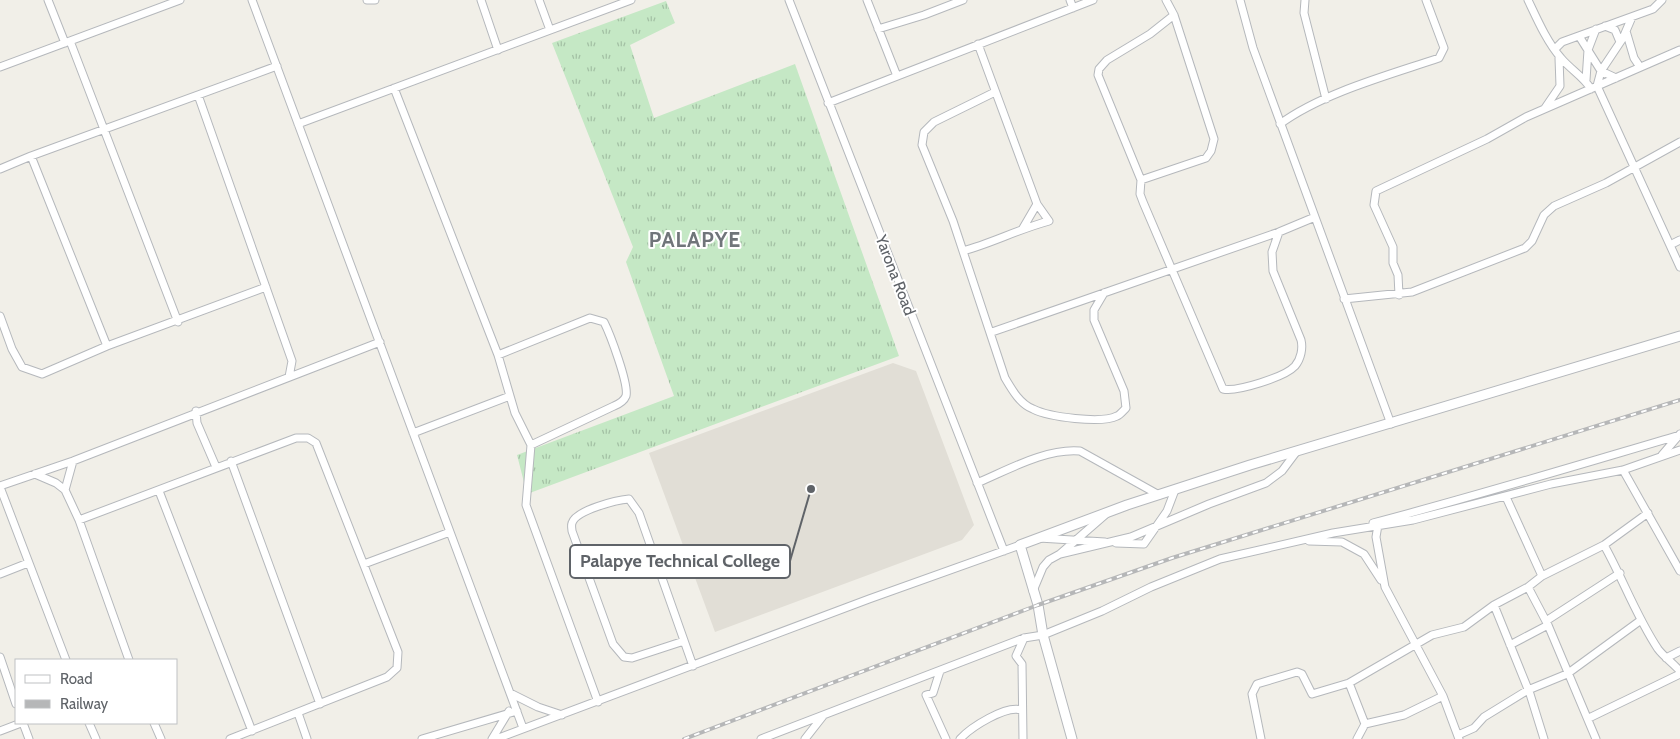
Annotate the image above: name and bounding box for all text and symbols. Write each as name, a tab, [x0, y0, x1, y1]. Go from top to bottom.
district label: PALAPYE	[649, 227, 741, 252]
street label: Yarona Road	[871, 232, 920, 318]
callout: Palapye Technical College	[570, 545, 790, 578]
text: Palapye Technical College	[580, 550, 780, 572]
legend	[15, 659, 178, 724]
text: Road	[60, 670, 93, 688]
text: Railway	[60, 695, 109, 713]

